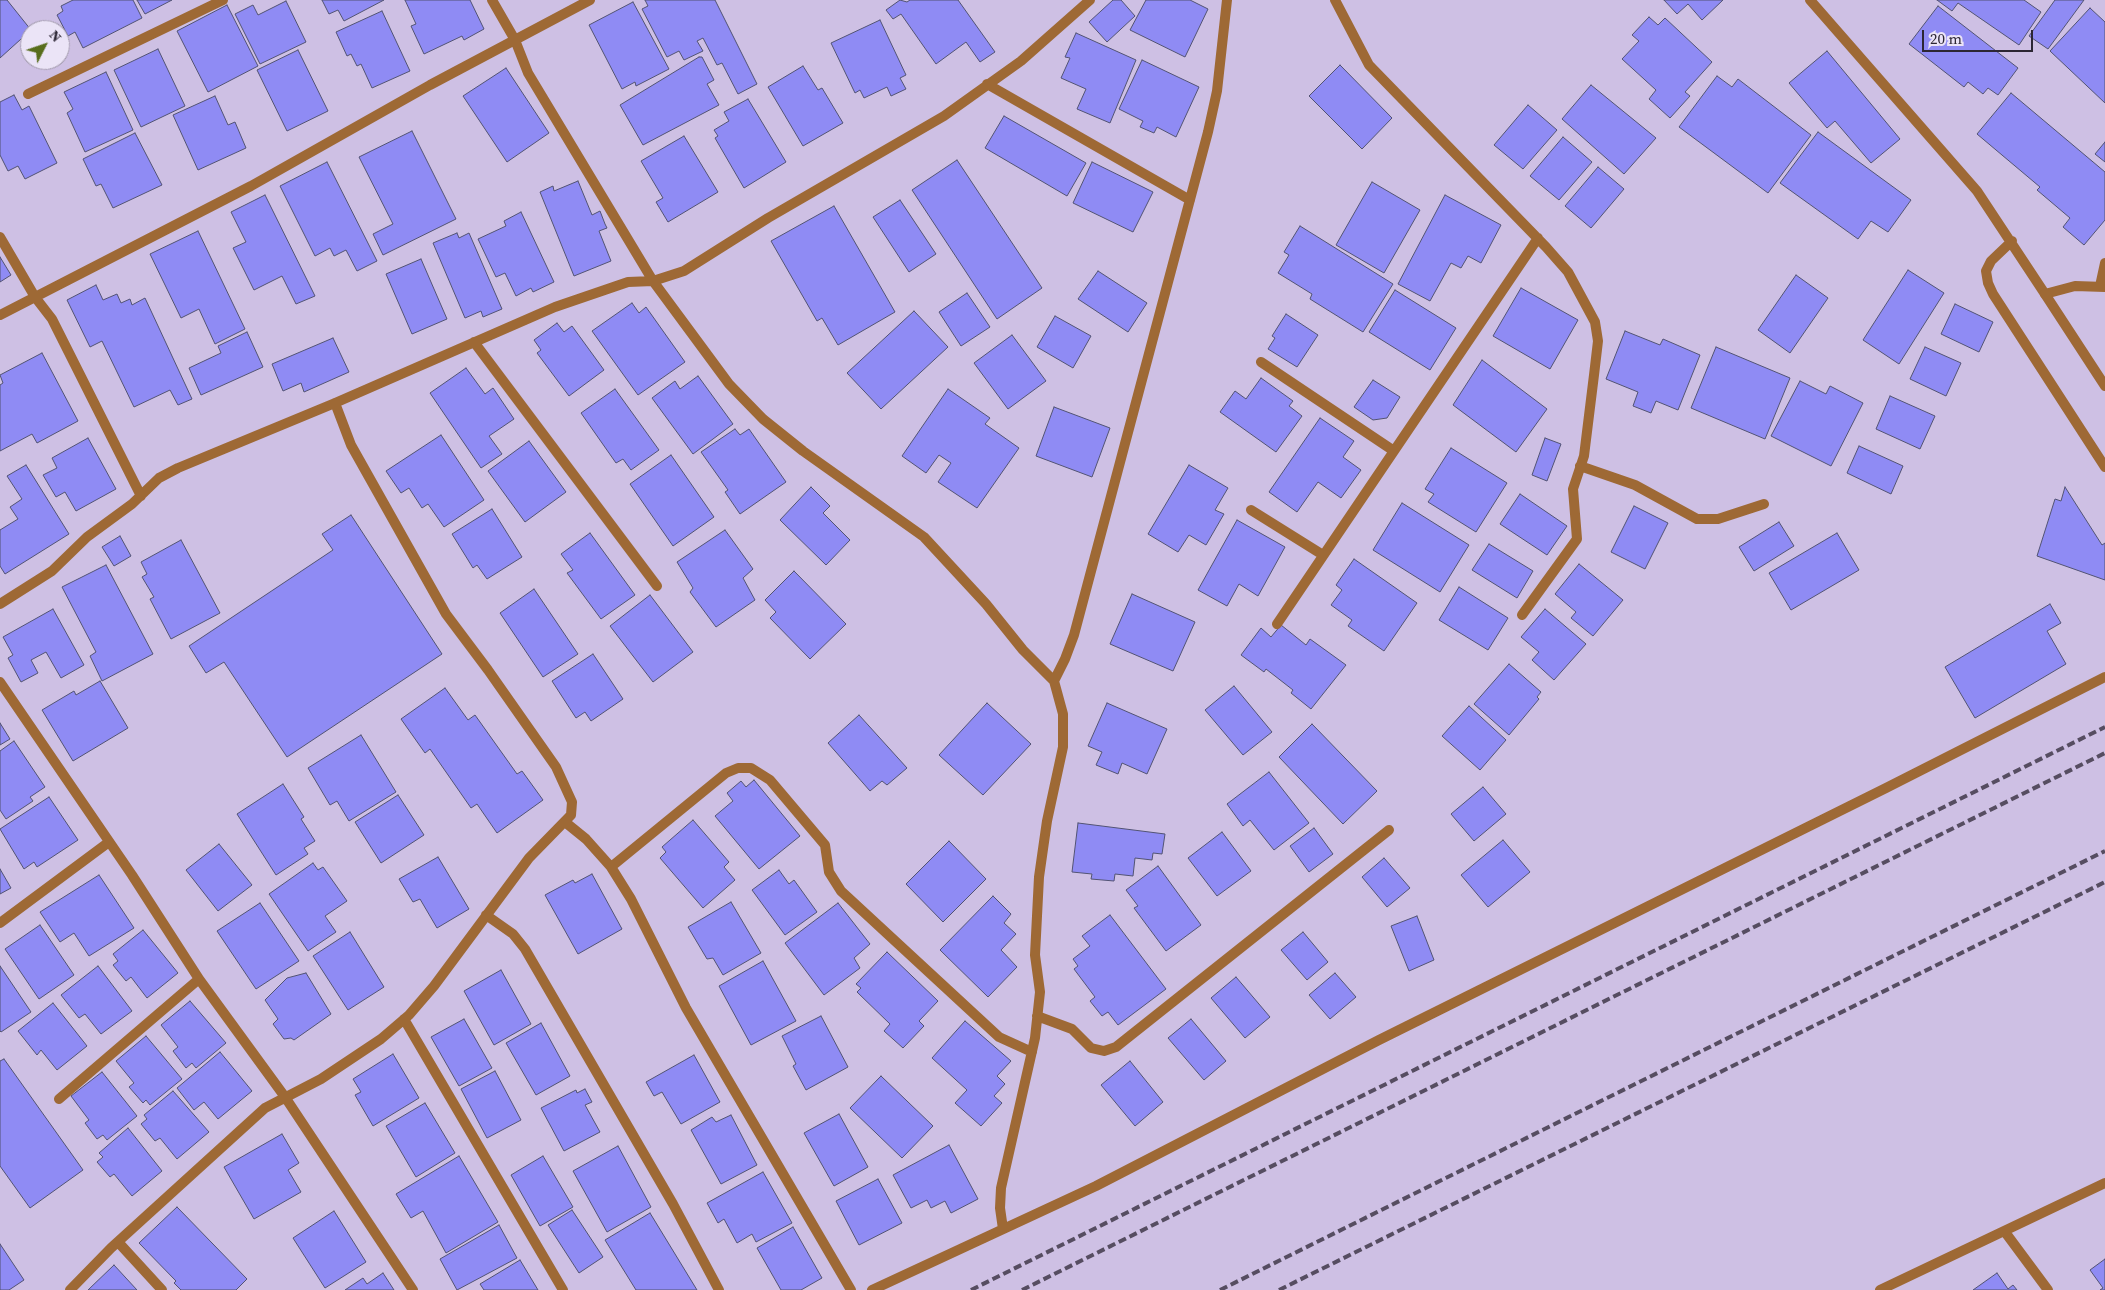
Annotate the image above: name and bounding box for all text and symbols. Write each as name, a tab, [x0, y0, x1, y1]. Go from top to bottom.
north arrow	[20, 20, 70, 70]
scale bar	[1925, 20, 2036, 52]
text: N	[45, 25, 66, 46]
text: 20 m	[1930, 28, 1962, 49]

